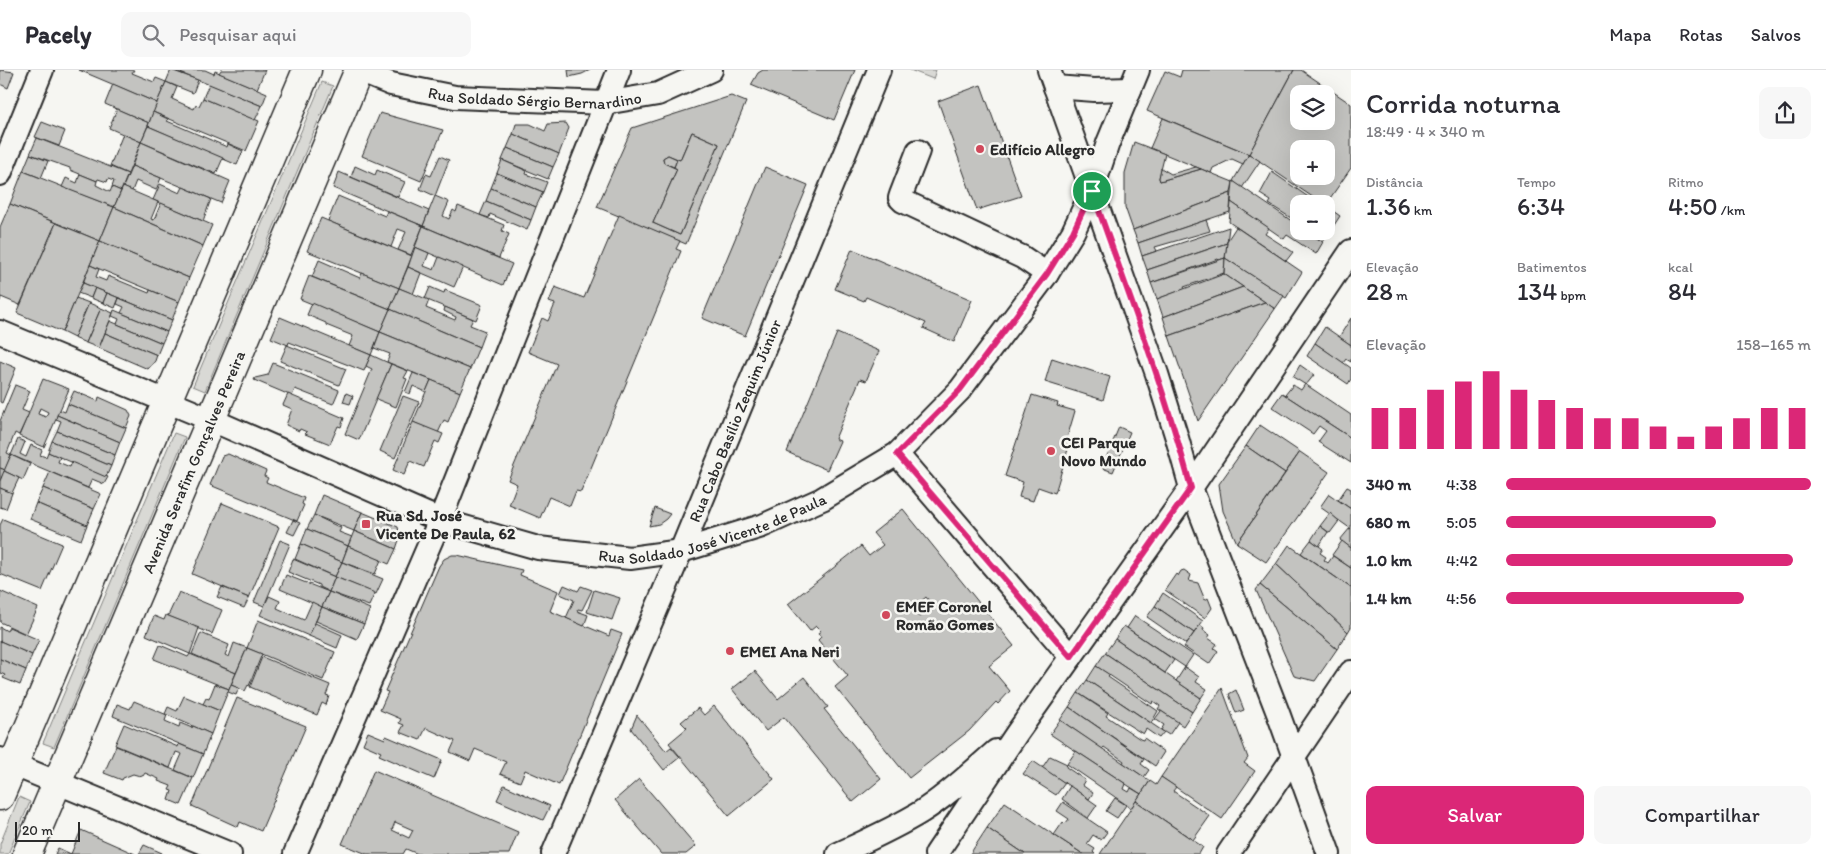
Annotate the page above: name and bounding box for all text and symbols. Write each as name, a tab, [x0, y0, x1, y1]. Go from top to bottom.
search box	[121, 12, 471, 57]
text: Pacely	[25, 20, 91, 49]
icon: search	[139, 21, 167, 49]
text: Pesquisar aqui	[179, 23, 297, 46]
text: Mapa	[1609, 24, 1651, 46]
text: Rotas	[1679, 24, 1723, 46]
text: Salvos	[1751, 24, 1801, 46]
street label: Rua Soldado Sérgio Bernardino	[427, 82, 643, 113]
map controls	[1290, 85, 1335, 240]
button: layers	[1290, 85, 1335, 130]
text: Corrida noturna	[1366, 86, 1561, 120]
button: share	[1759, 87, 1811, 139]
text: 18:49 · 4 × 340 m	[1366, 122, 1485, 141]
place label: Edifício Allegro	[990, 140, 1095, 160]
button: +	[1290, 140, 1335, 185]
marker: Edifício Allegro	[974, 143, 986, 155]
pin	[1071, 170, 1113, 212]
text: Distância	[1366, 174, 1423, 191]
text: Tempo	[1517, 174, 1556, 191]
text: Ritmo	[1668, 174, 1704, 191]
icon: arrive	[1078, 177, 1106, 205]
text: 1.36	[1366, 191, 1411, 221]
text: 6:34	[1517, 191, 1565, 221]
text: 4:50	[1668, 191, 1718, 221]
button: −	[1290, 195, 1335, 240]
text: km	[1411, 202, 1432, 219]
text: /km	[1718, 202, 1745, 219]
text: Elevação	[1366, 259, 1419, 276]
text: Batimentos	[1517, 259, 1587, 276]
text: kcal	[1668, 259, 1693, 276]
text: 28	[1366, 276, 1393, 306]
text: 134	[1517, 276, 1557, 306]
text: 84	[1668, 276, 1697, 306]
text: m	[1393, 287, 1408, 304]
text: bpm	[1557, 287, 1586, 304]
street label: Rua Cabo Basílio Zequim Júnior	[685, 316, 785, 525]
text: Elevação	[1366, 335, 1426, 354]
text: 158–165 m	[1736, 335, 1811, 354]
street label: Avenida Serafim Gonçalves Pereira	[138, 347, 249, 576]
place label: CEI Parque Novo Mundo	[1061, 433, 1146, 470]
marker: CEI Parque Novo Mundo	[1045, 445, 1057, 457]
text: 340 m	[1366, 475, 1411, 494]
text: 4:38	[1446, 475, 1477, 494]
street label: Rua Soldado José Vicente de Paula	[598, 489, 830, 568]
place label: Rua Sd. José Vicente De Paula, 62	[376, 506, 516, 543]
text: 680 m	[1366, 513, 1410, 532]
text: 5:05	[1446, 513, 1477, 532]
marker: Rua Sd. José Vicente De Paula, 62	[360, 518, 372, 530]
text: 1.0 km	[1366, 551, 1412, 570]
text: 4:42	[1446, 551, 1478, 570]
text: 1.4 km	[1366, 589, 1412, 608]
text: 4:56	[1446, 589, 1476, 608]
place label: EMEF Coronel Romão Gomes	[896, 597, 994, 634]
marker: EMEF Coronel Romão Gomes	[880, 609, 892, 621]
place label: EMEI Ana Neri	[740, 642, 840, 661]
marker: EMEI Ana Neri	[724, 645, 736, 657]
button: Salvar	[1366, 786, 1584, 844]
button: Compartilhar	[1594, 786, 1811, 844]
scale bar	[15, 819, 80, 842]
text: 20 m	[22, 822, 53, 839]

